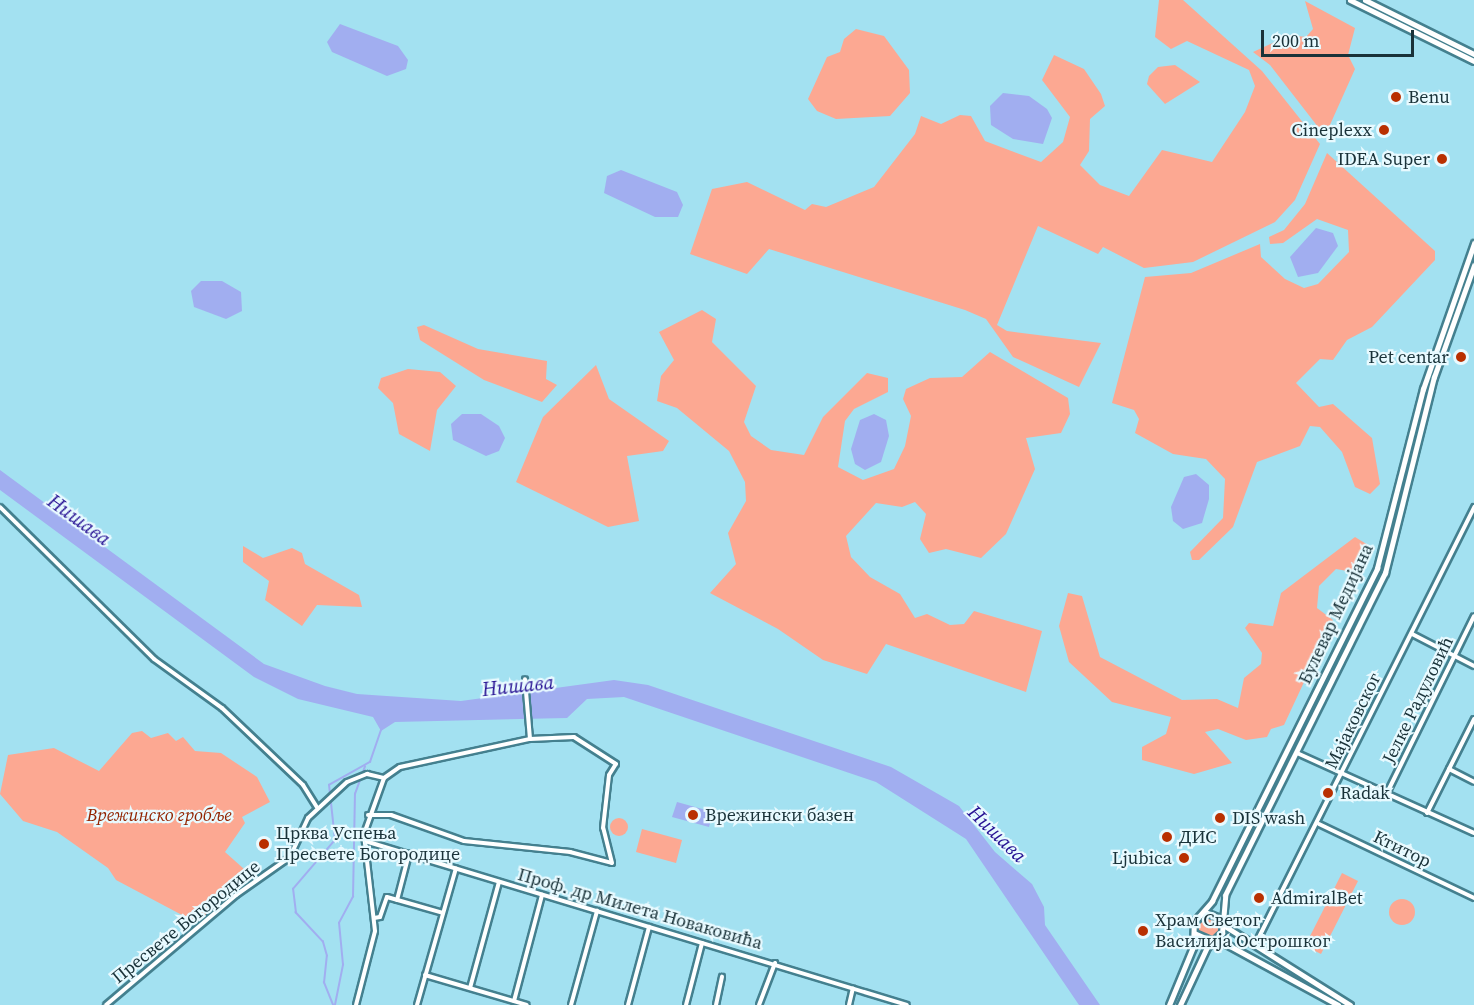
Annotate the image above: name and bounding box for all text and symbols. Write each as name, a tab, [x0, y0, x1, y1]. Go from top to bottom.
scale bar	[1264, 18, 1417, 56]
text: 200 m	[1272, 28, 1319, 53]
place label: Benu	[1408, 86, 1450, 108]
marker: Benu	[1389, 90, 1403, 104]
place label: Cineplexx	[1291, 119, 1372, 141]
marker: Cineplexx	[1377, 123, 1391, 137]
place label: IDEA Super	[1337, 148, 1430, 170]
marker: IDEA Super	[1435, 152, 1449, 166]
place label: Pet centar	[1368, 346, 1449, 368]
marker: Pet centar	[1454, 350, 1468, 364]
water label: Нишава	[43, 489, 115, 551]
street label: Булевар Медијана	[1294, 540, 1378, 688]
street label: Јелке Радуловић	[1378, 633, 1458, 767]
street label: Мајаковског	[1320, 669, 1386, 773]
water label: Нишава	[481, 670, 555, 702]
place label: Radak	[1340, 782, 1390, 804]
marker: Radak	[1321, 786, 1335, 800]
water label: Нишава	[963, 800, 1031, 868]
park label: Врежинско гробље	[86, 804, 232, 826]
place label: Врежински базен	[705, 804, 854, 826]
place label: DIS wash	[1232, 807, 1305, 829]
marker: Врежински базен	[686, 808, 700, 822]
marker: DIS wash	[1213, 811, 1227, 825]
place label: Црква Успења Пресвете Богородице	[276, 823, 460, 866]
place label: ДИС	[1179, 826, 1217, 848]
street label: Ктитор	[1370, 826, 1434, 872]
marker: ДИС	[1160, 830, 1174, 844]
marker: Црква Успења Пресвете Богородице	[257, 837, 271, 851]
place label: Ljubica	[1112, 847, 1172, 869]
marker: Ljubica	[1177, 851, 1191, 865]
street label: Пресвете Богородице	[108, 856, 264, 988]
street label: Проф. др Милета Новаковића	[515, 864, 765, 954]
place label: AdmiralBet	[1271, 887, 1363, 909]
marker: AdmiralBet	[1252, 891, 1266, 905]
place label: Храм Светог Василија Острошког	[1155, 910, 1330, 952]
marker: Храм Светог Василија Острошког	[1136, 924, 1150, 938]

